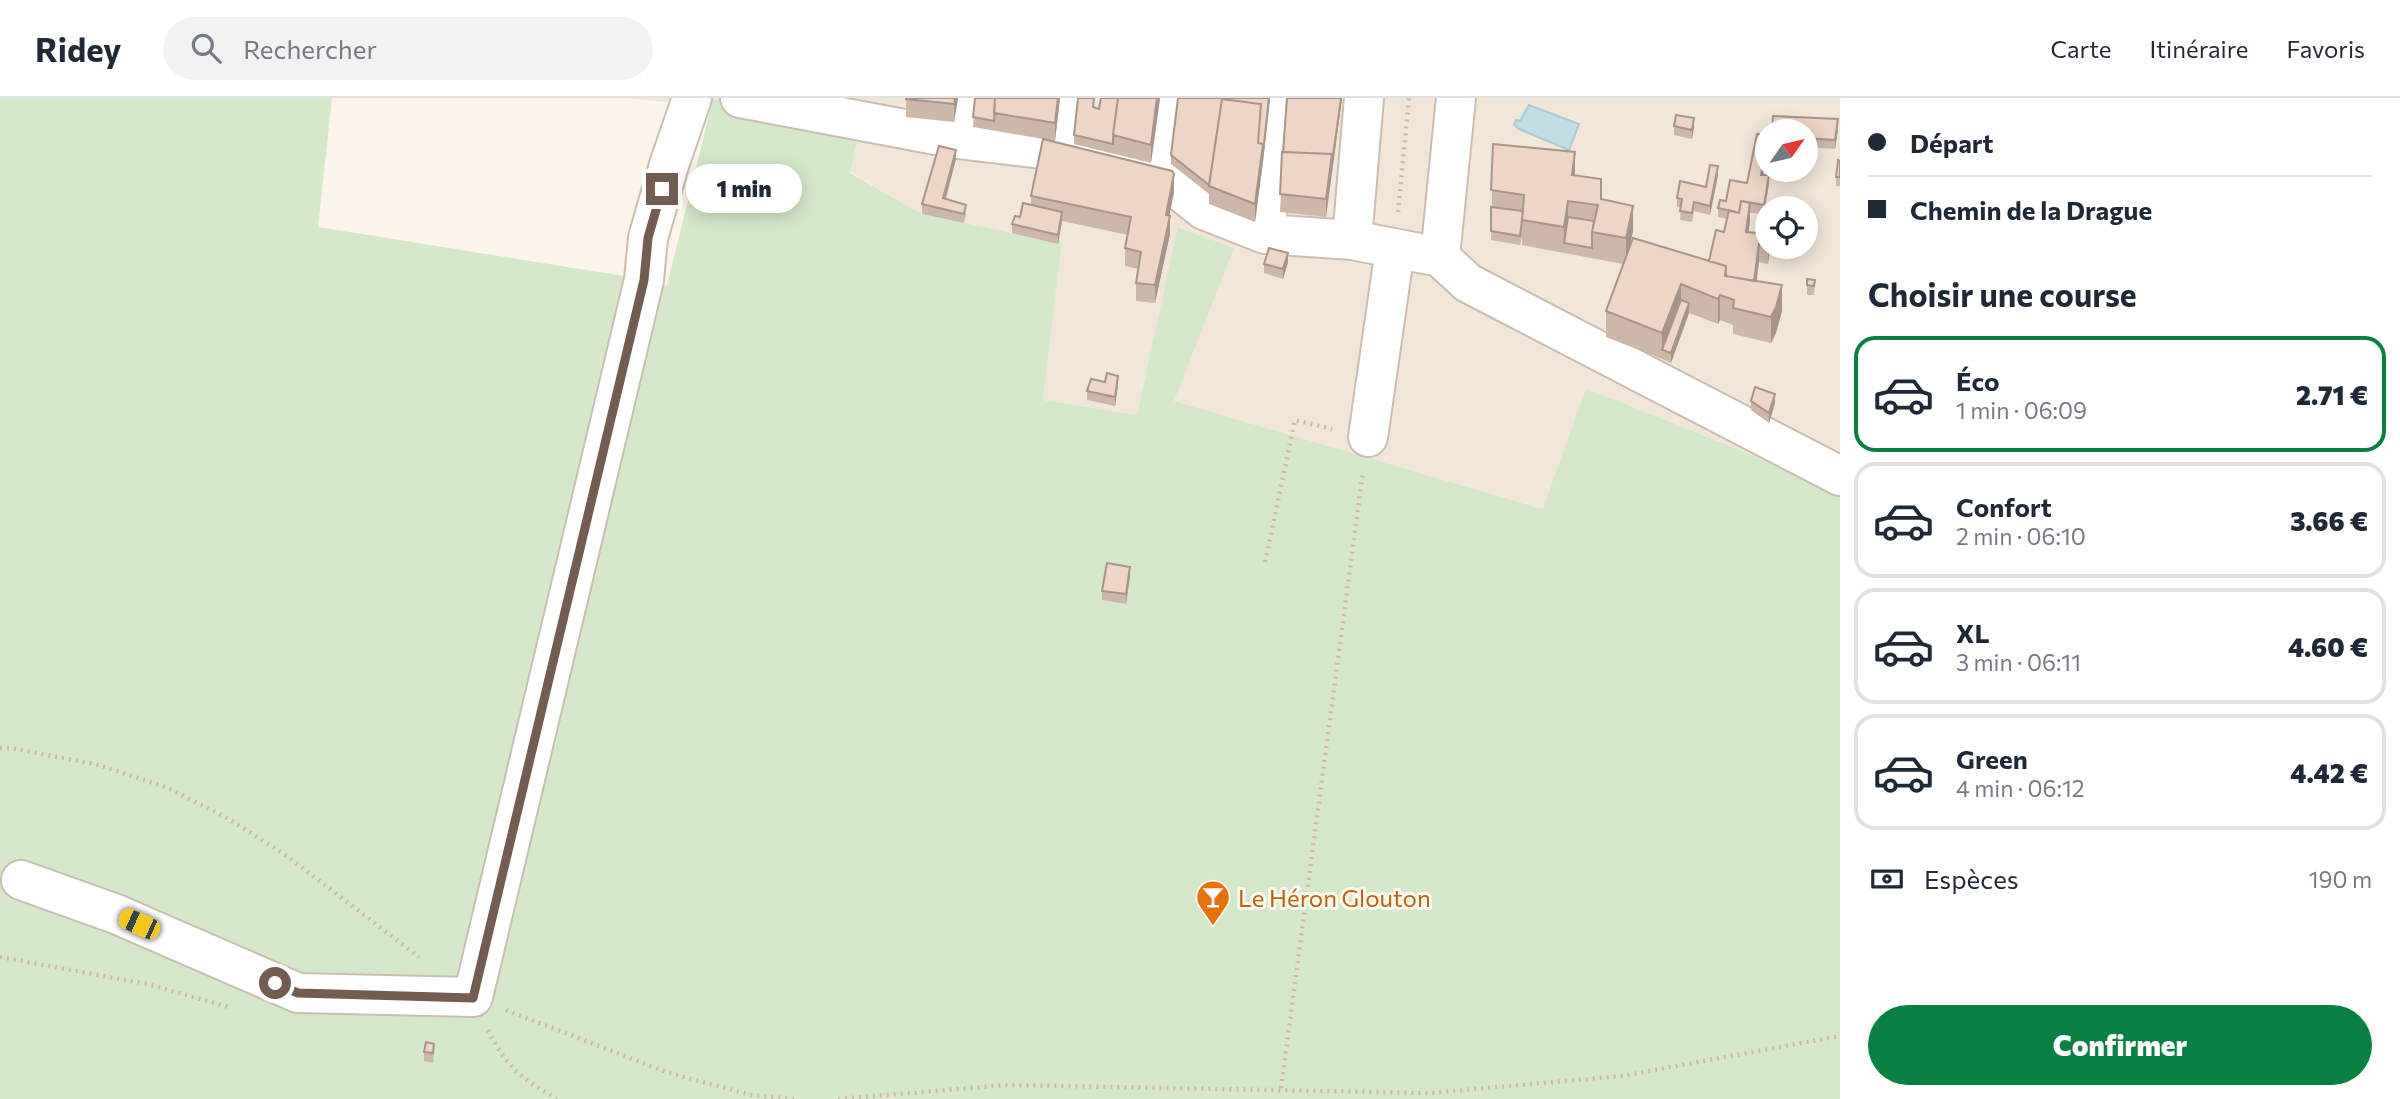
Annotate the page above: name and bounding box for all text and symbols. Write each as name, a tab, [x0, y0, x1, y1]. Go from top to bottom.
search box	[163, 17, 653, 80]
text: Ridey	[35, 28, 121, 69]
icon: search	[187, 29, 225, 67]
text: Rechercher	[243, 33, 377, 64]
text: Carte	[2051, 34, 2112, 63]
text: Itinéraire	[2150, 34, 2249, 63]
text: Favoris	[2287, 34, 2365, 63]
north arrow	[1755, 119, 1818, 182]
map controls	[1755, 119, 1818, 259]
text: Départ	[1910, 127, 1994, 158]
callout: 1 min	[686, 164, 802, 214]
route end	[646, 173, 678, 205]
text: 1 min	[716, 174, 772, 202]
text: Chemin de la Drague	[1910, 194, 2152, 225]
button: locate	[1755, 196, 1818, 259]
text: Choisir une course	[1868, 274, 2137, 314]
icon: car	[1872, 363, 1935, 426]
text: Éco	[1956, 365, 2000, 396]
text: 2.71 €	[2296, 379, 2368, 410]
text: 1 min · 06:09	[1956, 396, 2087, 424]
icon: car	[1872, 489, 1935, 552]
text: Confort	[1956, 491, 2052, 522]
text: 3.66 €	[2290, 505, 2368, 536]
text: 2 min · 06:10	[1956, 522, 2086, 550]
icon: car	[1872, 615, 1935, 678]
text: XL	[1956, 617, 1990, 648]
text: 4.60 €	[2288, 631, 2368, 662]
text: 3 min · 06:11	[1956, 648, 2081, 676]
icon: car	[1872, 741, 1935, 804]
text: Green	[1956, 743, 2028, 774]
text: 4.42 €	[2290, 757, 2368, 788]
text: 4 min · 06:12	[1956, 774, 2085, 802]
icon: cash	[1868, 860, 1906, 898]
text: Espèces	[1924, 863, 2019, 894]
text: 190 m	[2309, 865, 2372, 893]
bar icon: Le Héron Glouton	[1194, 878, 1232, 927]
place label: Le Héron Glouton	[1238, 883, 1431, 912]
car	[116, 906, 163, 942]
route start	[259, 967, 291, 999]
button: Confirmer	[1868, 1005, 2372, 1085]

